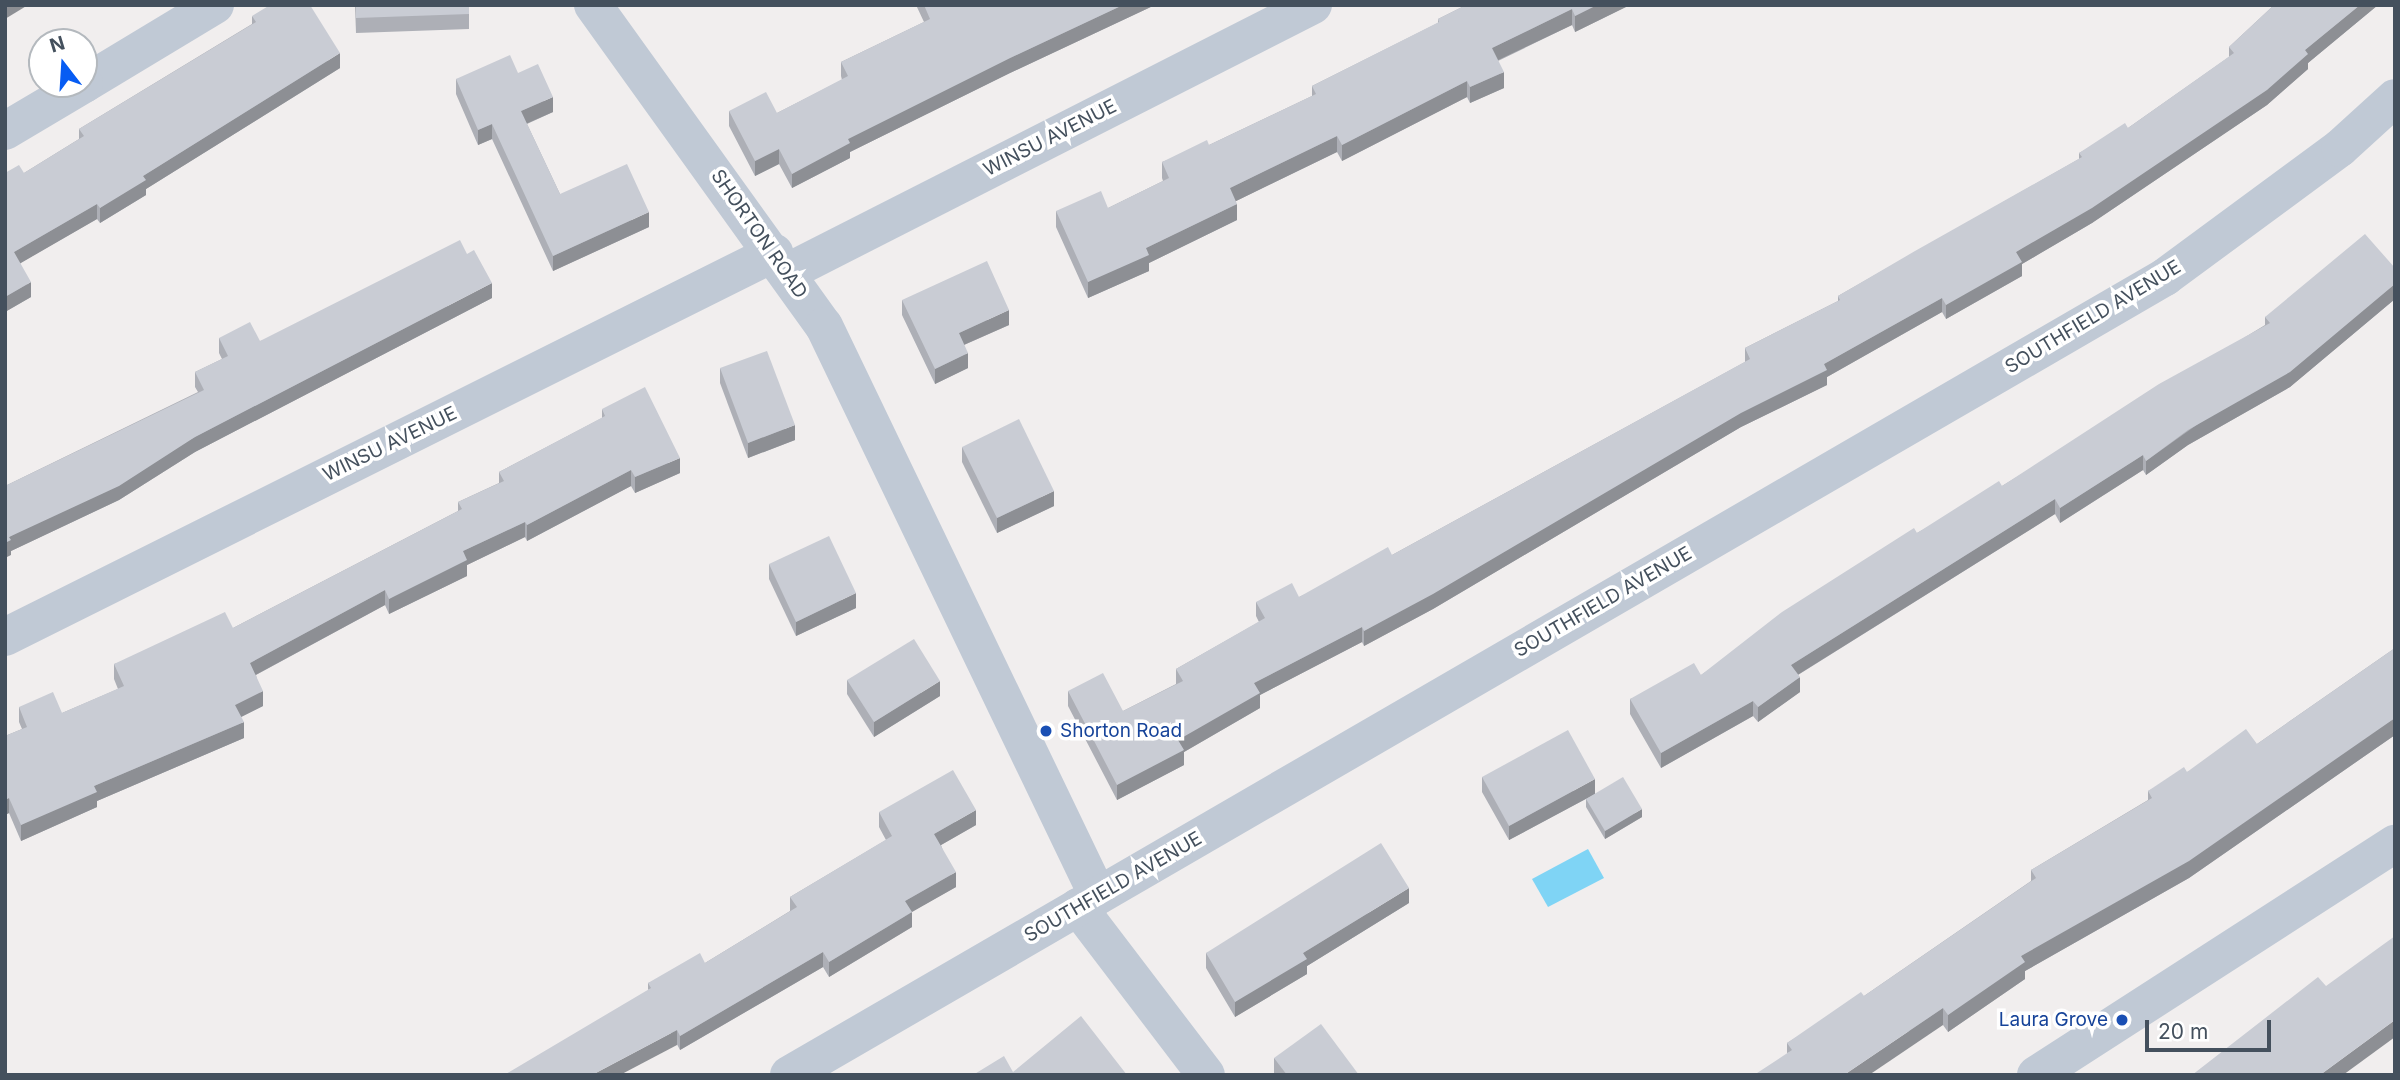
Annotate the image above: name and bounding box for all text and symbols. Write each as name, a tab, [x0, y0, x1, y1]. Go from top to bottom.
north arrow	[28, 28, 98, 98]
text: N	[47, 31, 68, 57]
street label: WINSU AVENUE	[980, 95, 1120, 181]
street label: SHORTON ROAD	[706, 165, 812, 303]
street label: SOUTHFIELD AVENUE	[2001, 255, 2185, 379]
street label: WINSU AVENUE	[319, 402, 461, 486]
street label: SOUTHFIELD AVENUE	[1510, 542, 1696, 662]
place label: Shorton Road	[1060, 720, 1182, 742]
marker: Shorton Road	[1038, 723, 1054, 739]
street label: SOUTHFIELD AVENUE	[1020, 827, 1206, 947]
scale bar	[2148, 1006, 2274, 1050]
place label: Laura Grove	[1999, 1009, 2108, 1031]
marker: Laura Grove	[2114, 1012, 2130, 1028]
text: 20 m	[2158, 1019, 2208, 1044]

